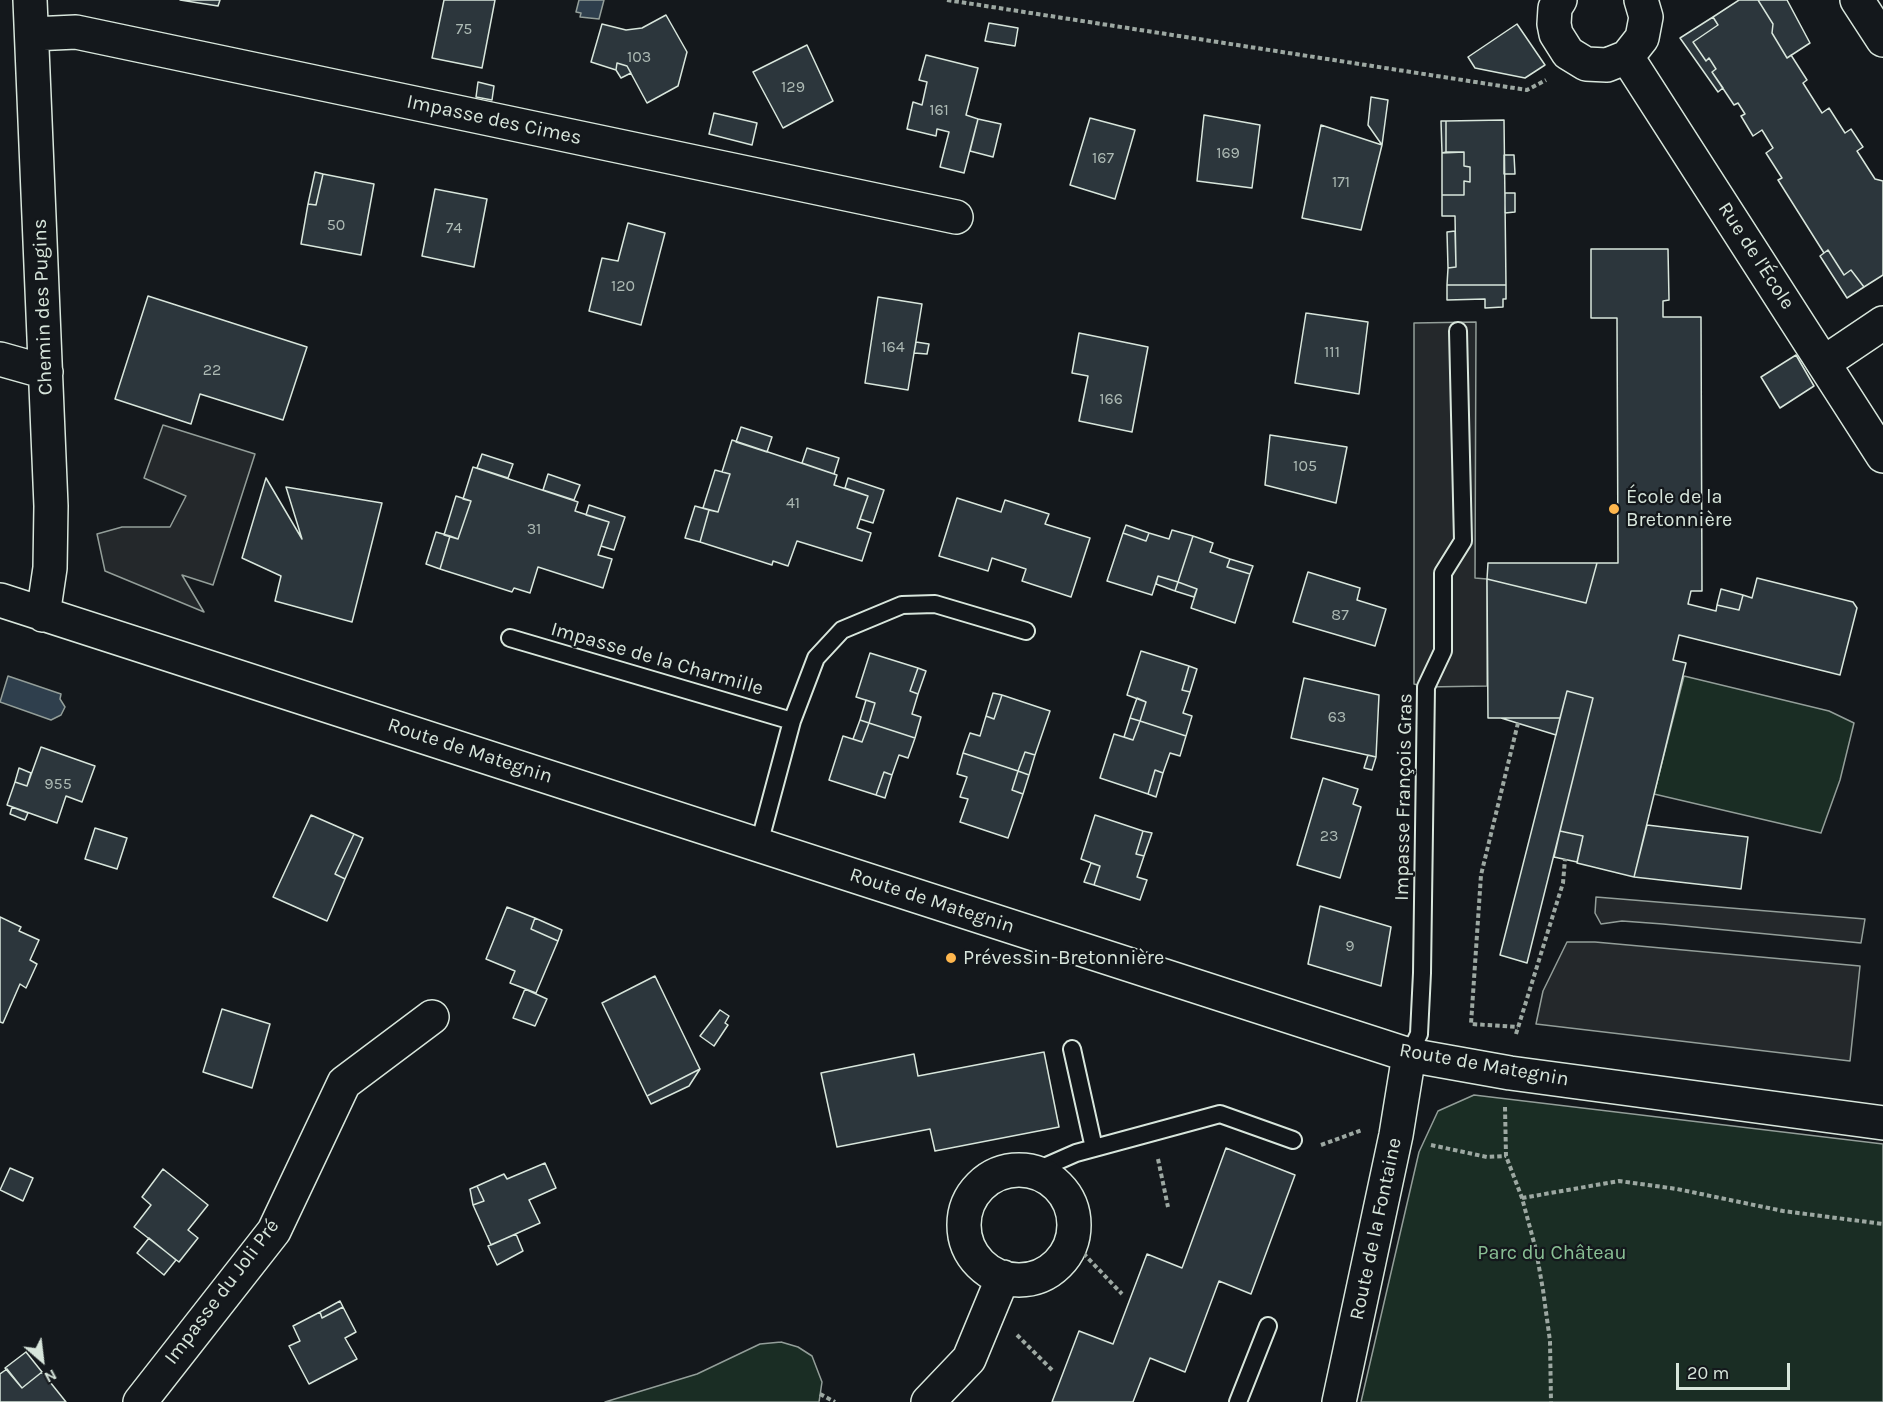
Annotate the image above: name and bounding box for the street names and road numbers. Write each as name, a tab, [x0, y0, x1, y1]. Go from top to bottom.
street label: Impasse des Cimes	[404, 90, 584, 150]
street label: Rue de l'École	[1712, 198, 1800, 314]
street label: Chemin des Pugins	[28, 218, 58, 396]
street label: Impasse de la Charmille	[548, 617, 766, 701]
street label: Impasse François Gras	[1390, 693, 1418, 901]
street label: Route de Mategnin	[385, 713, 555, 789]
street label: Route de Mategnin	[847, 863, 1017, 939]
street label: Route de Mategnin	[1397, 1038, 1571, 1092]
street label: Route de la Fontaine	[1345, 1136, 1407, 1322]
street label: Impasse du Joli Pré	[160, 1215, 284, 1369]

